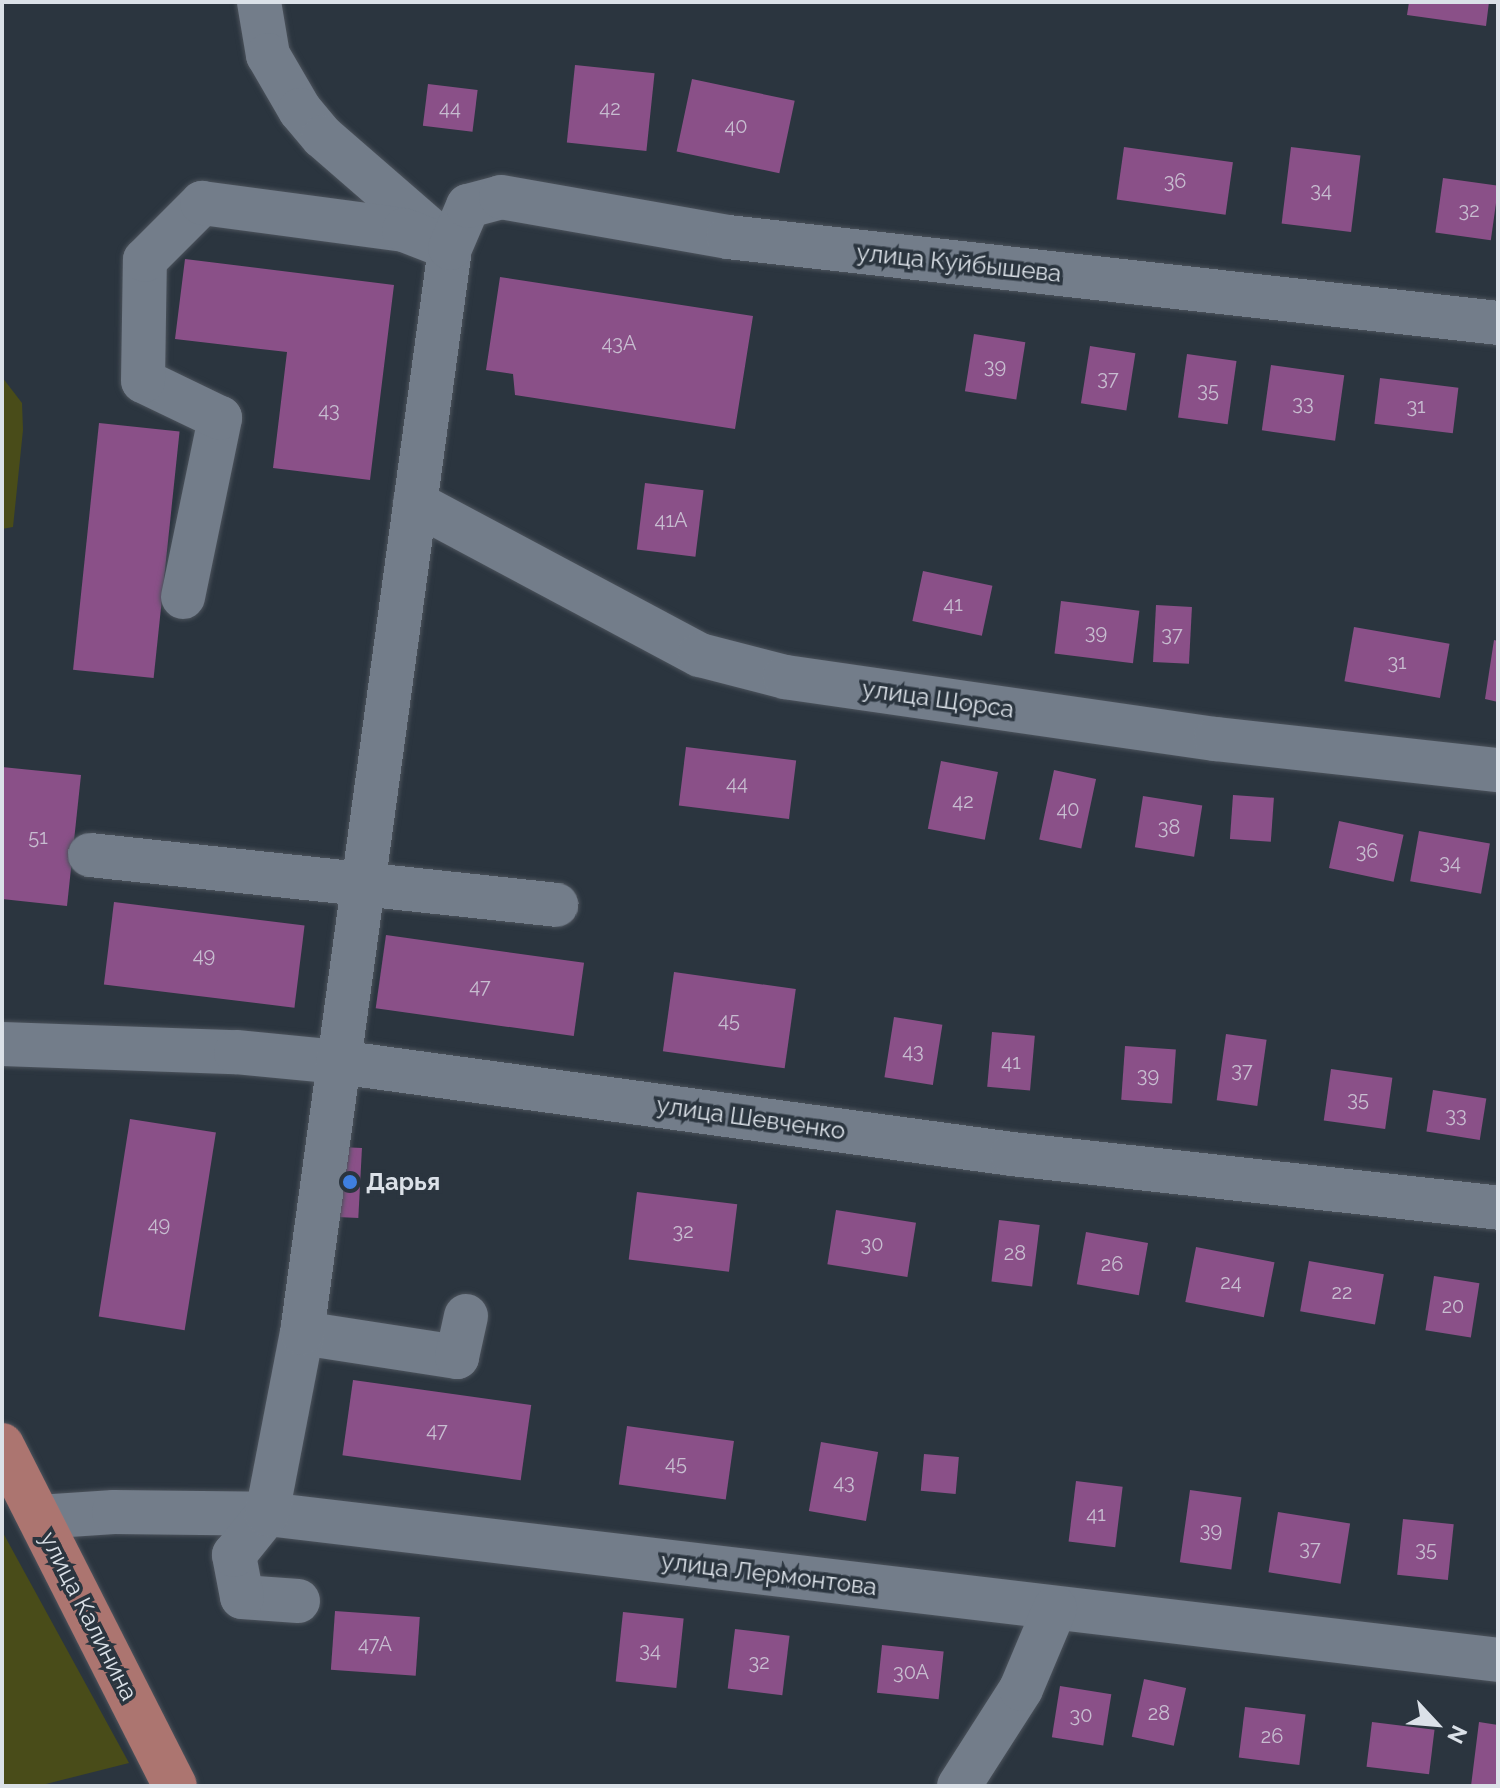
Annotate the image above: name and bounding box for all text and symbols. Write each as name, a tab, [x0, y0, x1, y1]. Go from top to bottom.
house number: 44	[439, 96, 461, 120]
house number: 42	[599, 96, 621, 120]
house number: 40	[724, 114, 748, 138]
house number: 36	[1164, 169, 1186, 193]
house number: 34	[1310, 178, 1332, 202]
house number: 32	[1458, 198, 1480, 222]
street label: улица Куйбышева	[855, 238, 1063, 288]
house number: 43А	[601, 331, 637, 355]
house number: 39	[984, 354, 1006, 378]
house number: 37	[1097, 366, 1119, 390]
house number: 35	[1197, 378, 1219, 402]
house number: 33	[1292, 391, 1314, 415]
house number: 31	[1406, 394, 1426, 418]
house number: 43	[318, 398, 340, 422]
house number: 41А	[655, 508, 687, 532]
house number: 41	[943, 592, 963, 616]
house number: 39	[1085, 620, 1107, 644]
house number: 37	[1161, 622, 1183, 646]
house number: 31	[1387, 650, 1407, 674]
street label: улица Щорса	[860, 674, 1016, 724]
house number: 44	[726, 771, 748, 795]
house number: 42	[952, 789, 974, 813]
house number: 40	[1056, 797, 1080, 821]
house number: 38	[1158, 815, 1180, 839]
house number: 51	[28, 825, 48, 849]
house number: 36	[1356, 839, 1378, 863]
house number: 34	[1439, 850, 1461, 874]
house number: 49	[193, 943, 215, 967]
house number: 47	[469, 974, 491, 998]
house number: 45	[718, 1008, 740, 1032]
house number: 43	[902, 1039, 924, 1063]
house number: 41	[1001, 1050, 1021, 1074]
house number: 37	[1231, 1058, 1253, 1082]
house number: 39	[1137, 1063, 1159, 1087]
house number: 35	[1347, 1087, 1369, 1111]
street label: улица Шевченко	[655, 1090, 847, 1146]
house number: 33	[1445, 1103, 1467, 1127]
place label: Дарья	[366, 1168, 440, 1196]
marker: Дарья	[341, 1173, 359, 1191]
house number: 49	[148, 1212, 170, 1236]
house number: 32	[672, 1219, 694, 1243]
house number: 30	[861, 1232, 883, 1256]
house number: 28	[1004, 1241, 1026, 1265]
house number: 26	[1101, 1252, 1123, 1276]
house number: 24	[1220, 1270, 1242, 1294]
house number: 22	[1332, 1280, 1352, 1304]
house number: 20	[1442, 1294, 1464, 1318]
house number: 47	[426, 1418, 448, 1442]
house number: 45	[665, 1451, 687, 1475]
house number: 43	[833, 1470, 855, 1494]
house number: 41	[1086, 1502, 1106, 1526]
house number: 39	[1200, 1518, 1222, 1542]
street label: улица Калинина	[34, 1527, 144, 1705]
house number: 37	[1299, 1536, 1321, 1560]
house number: 35	[1415, 1537, 1437, 1561]
street label: улица Лермонтова	[660, 1546, 878, 1602]
house number: 47А	[358, 1632, 392, 1656]
house number: 34	[639, 1638, 661, 1662]
house number: 32	[748, 1650, 770, 1674]
house number: 30А	[893, 1660, 929, 1684]
north arrow	[1396, 1684, 1476, 1764]
house number: 28	[1148, 1701, 1170, 1725]
house number: 30	[1070, 1703, 1092, 1727]
text: N	[1442, 1721, 1473, 1748]
house number: 26	[1261, 1724, 1283, 1748]

